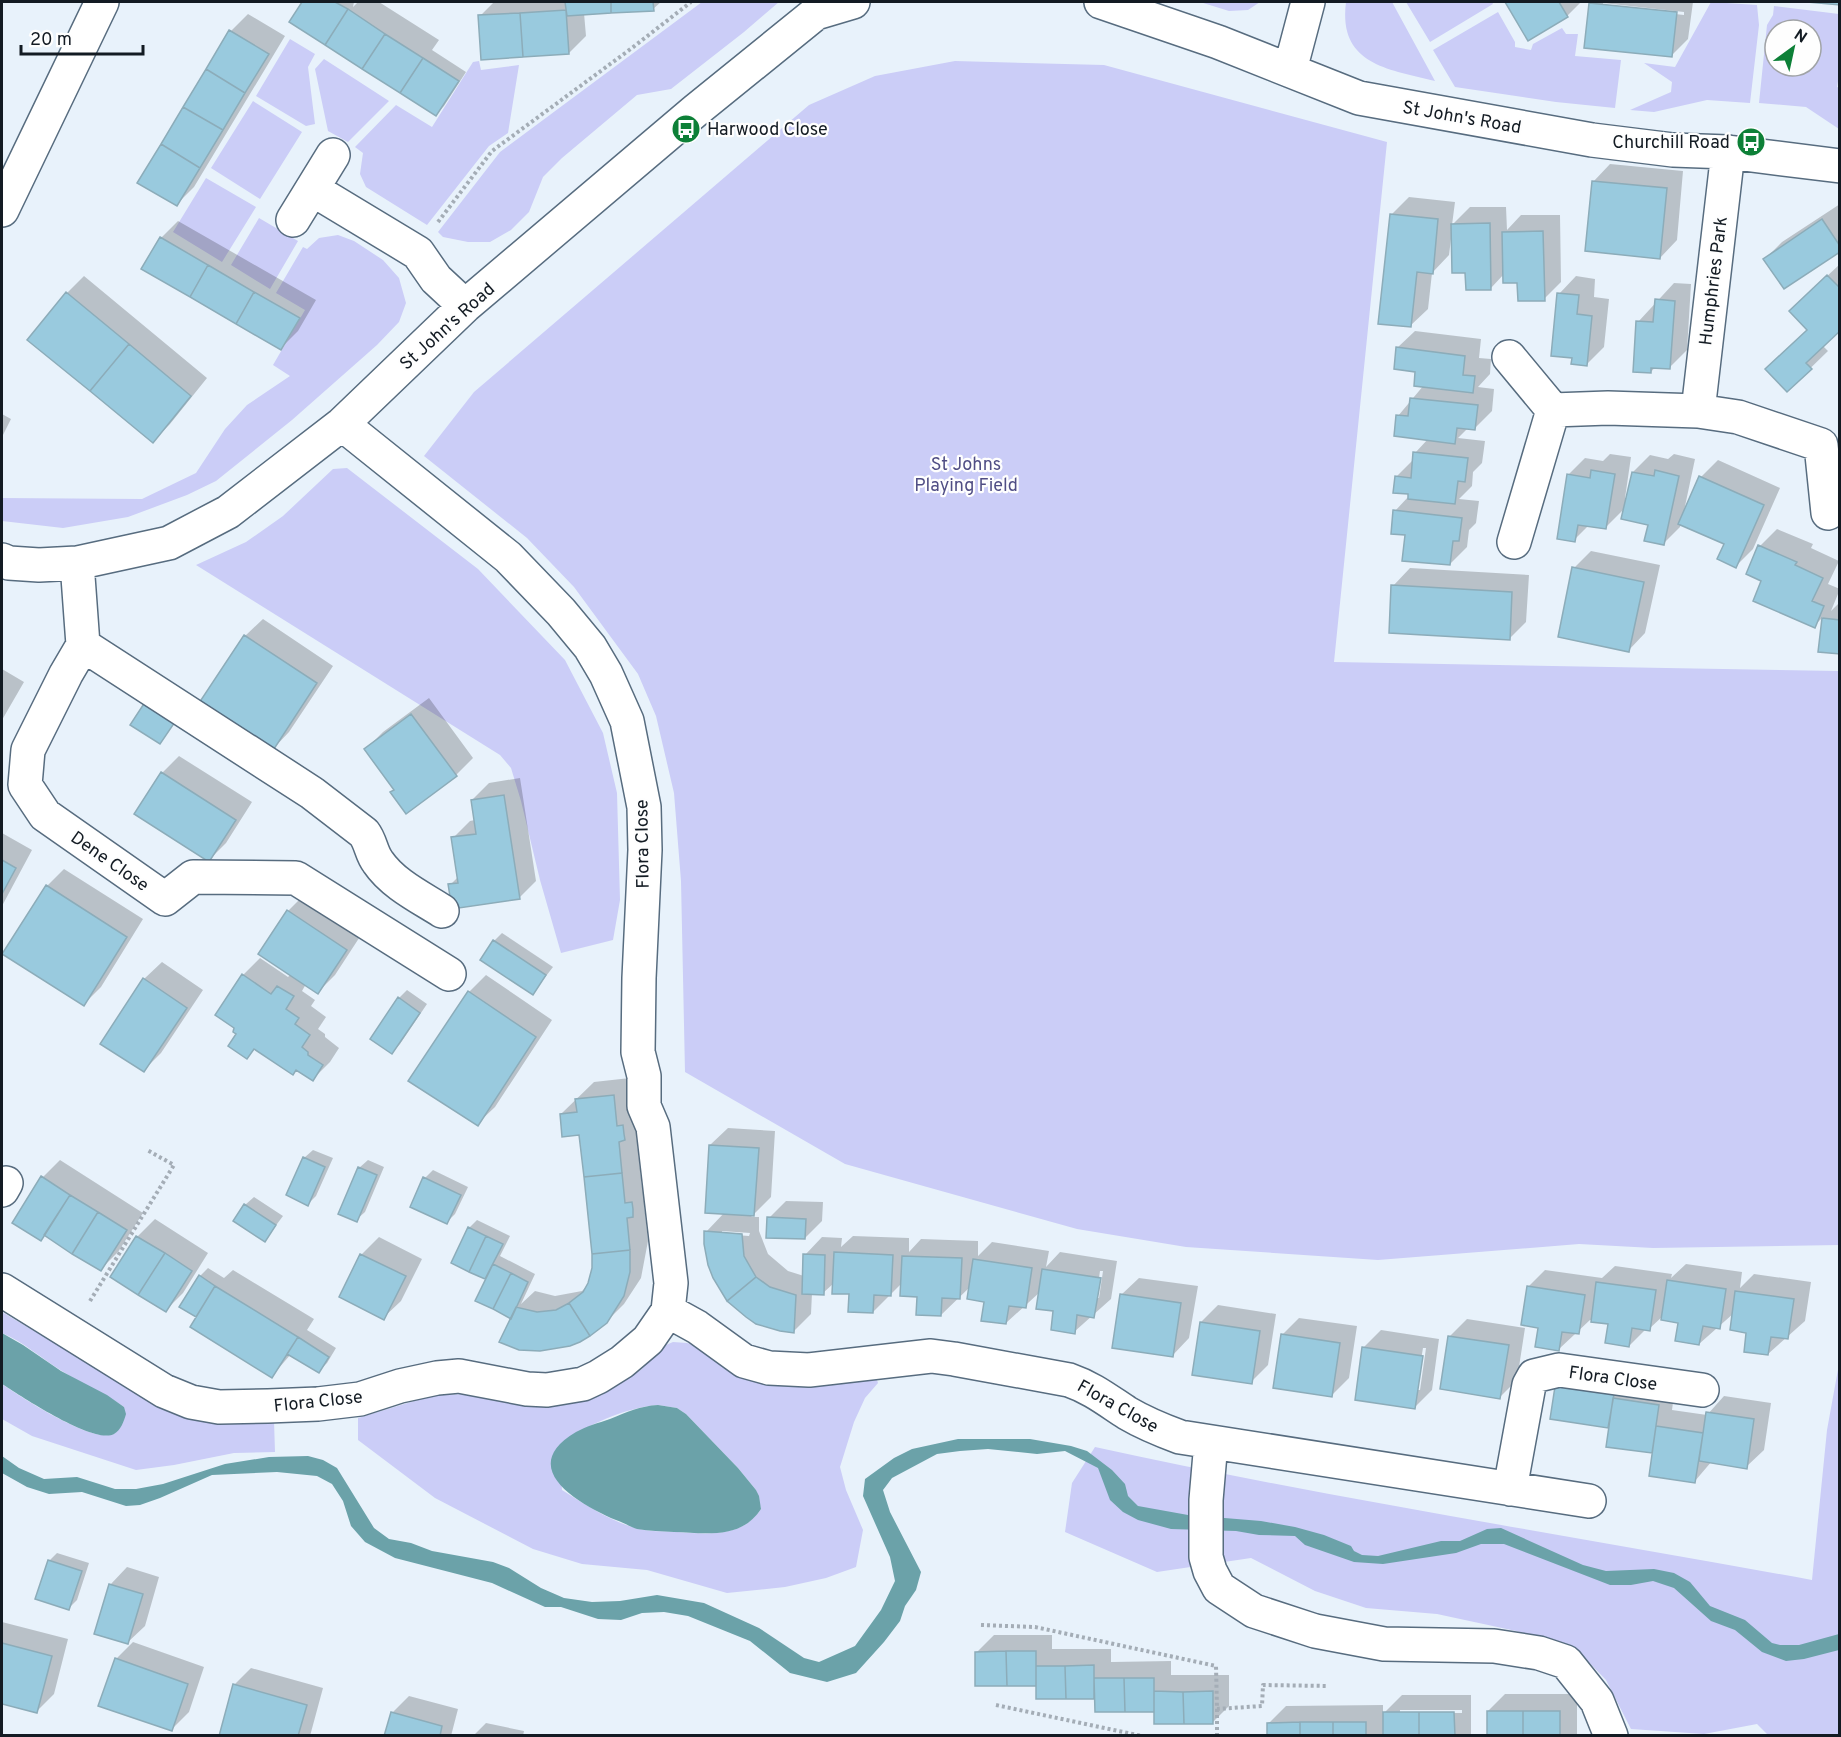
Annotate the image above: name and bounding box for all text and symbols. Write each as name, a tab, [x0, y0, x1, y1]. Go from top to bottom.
scale bar	[21, 18, 142, 56]
north arrow	[1763, 18, 1823, 78]
text: N	[1790, 26, 1810, 49]
text: 20 m	[30, 29, 72, 52]
street label: St John's Road	[1401, 97, 1523, 140]
bus stop icon: Harwood Close	[670, 113, 702, 145]
place label: Harwood Close	[707, 119, 828, 142]
bus stop icon: Churchill Road	[1735, 126, 1767, 158]
place label: Churchill Road	[1612, 132, 1730, 155]
street label: Humphries Park	[1695, 215, 1734, 347]
street label: St John's Road	[396, 278, 500, 376]
park label: St Johns Playing Field	[914, 454, 1018, 498]
street label: Flora Close	[631, 799, 656, 889]
street label: Dene Close	[65, 827, 153, 898]
street label: Flora Close	[1567, 1362, 1659, 1397]
street label: Flora Close	[1073, 1376, 1162, 1439]
street label: Flora Close	[273, 1386, 364, 1419]

